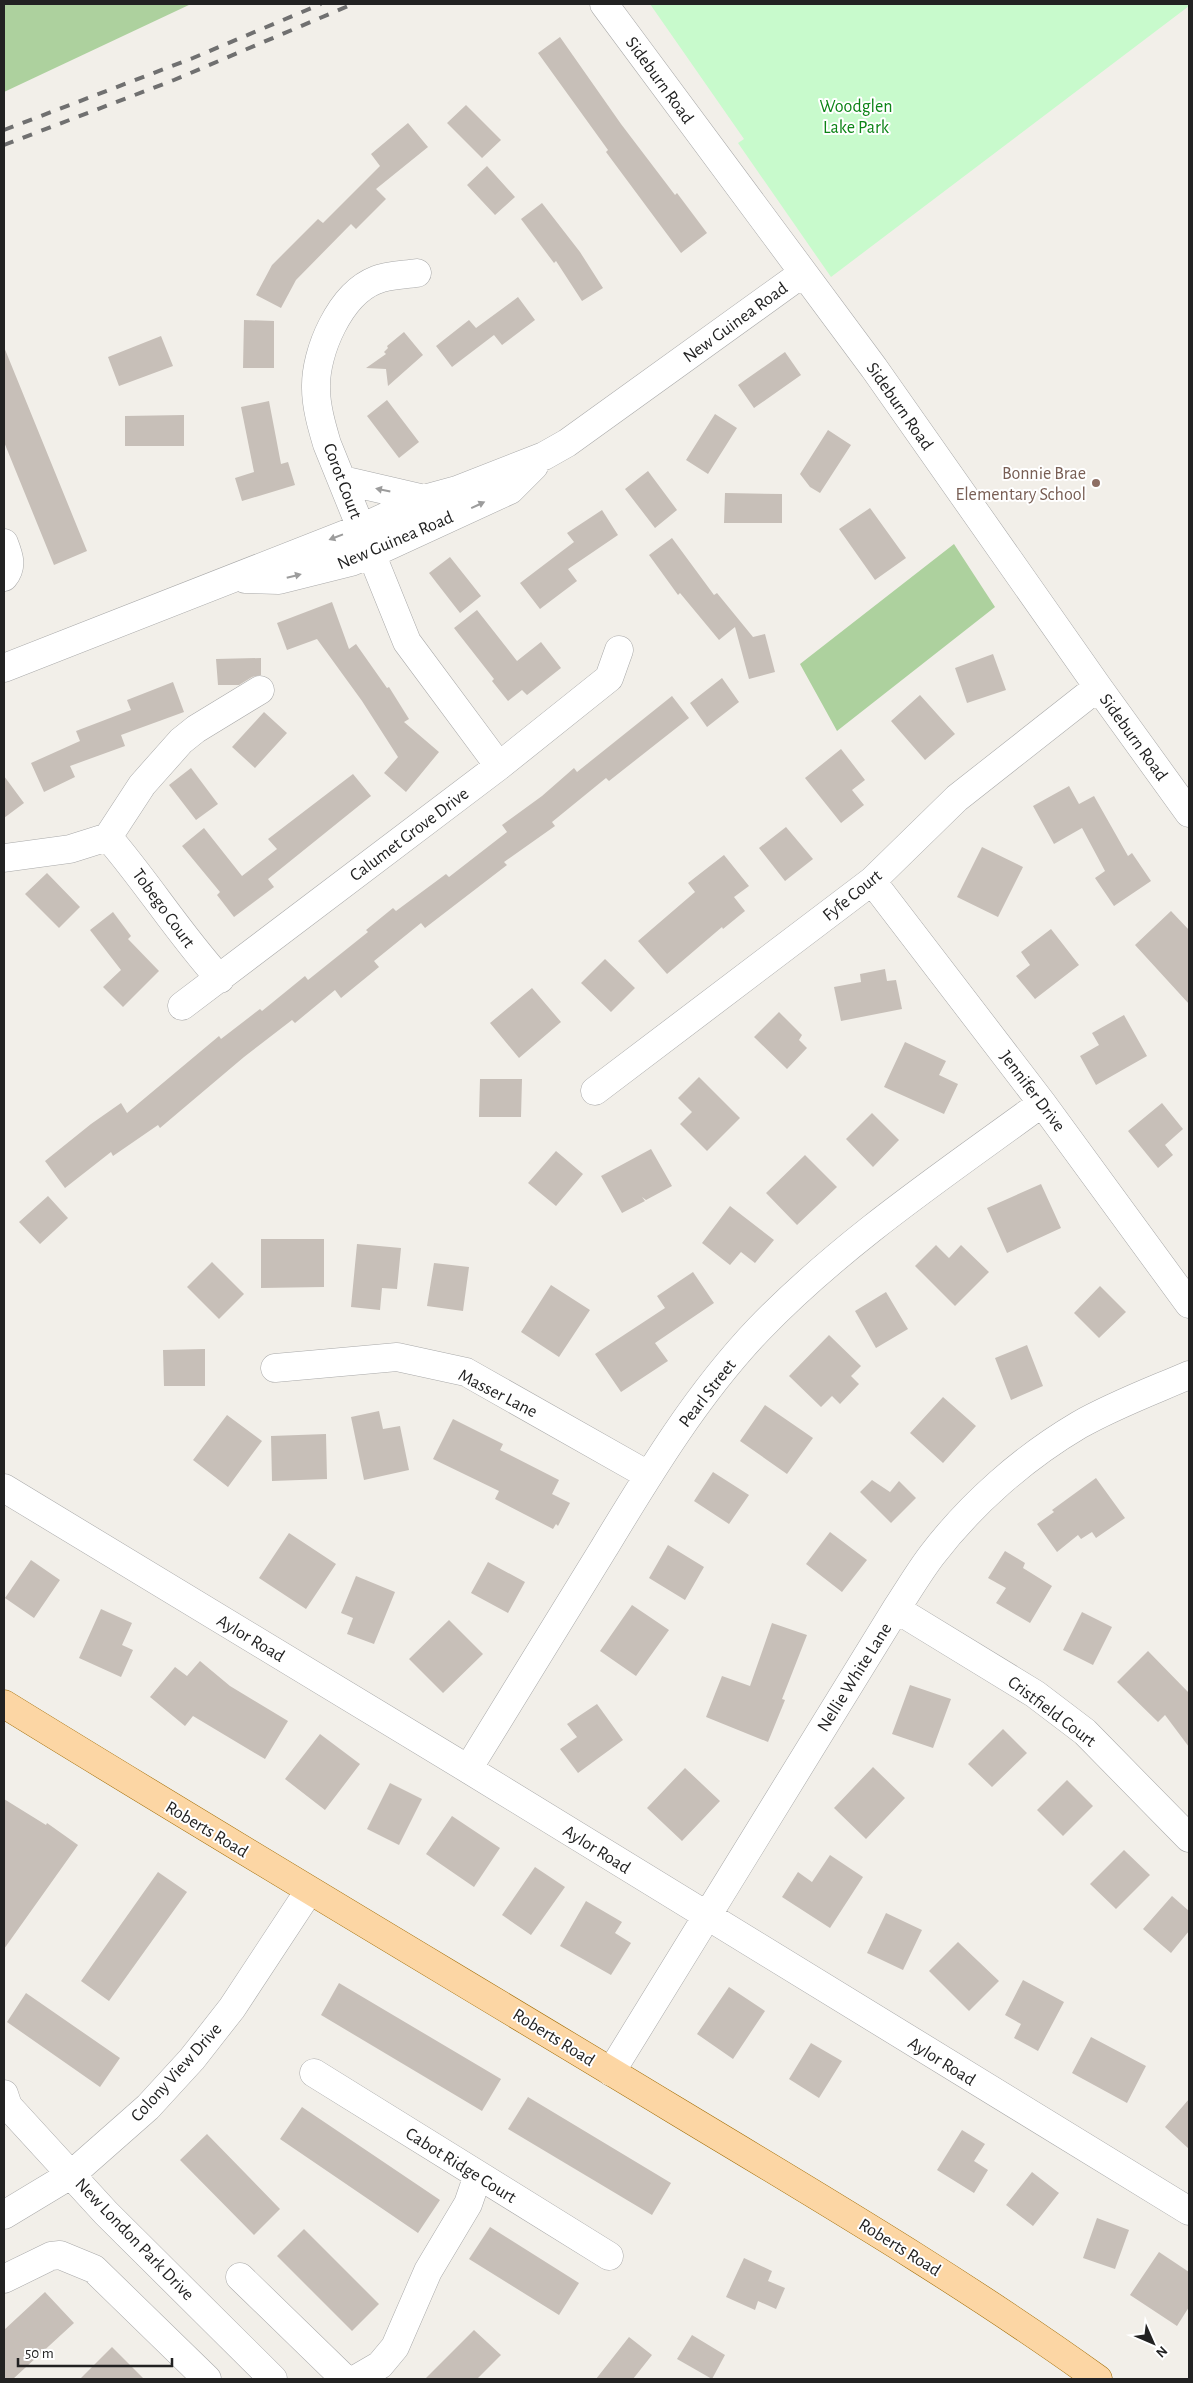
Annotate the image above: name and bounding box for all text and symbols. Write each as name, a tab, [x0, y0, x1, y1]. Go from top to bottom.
street label: Sideburn Road	[622, 34, 697, 127]
park label: Woodglen Lake Park	[819, 98, 893, 137]
street label: New Guinea Road	[680, 279, 791, 367]
street label: Sideburn Road	[862, 359, 936, 454]
street label: Corot Court	[319, 441, 365, 522]
place label: Bonnie Brae Elementary School	[956, 465, 1086, 504]
marker: Bonnie Brae Elementary School	[1090, 477, 1102, 489]
one-way arrow	[374, 486, 390, 494]
one-way arrow	[471, 500, 485, 508]
street label: New Guinea Road	[335, 508, 456, 573]
one-way arrow	[328, 533, 343, 541]
one-way arrow	[287, 572, 302, 580]
street label: Sideburn Road	[1096, 691, 1171, 784]
street label: Calumet Grove Drive	[347, 784, 472, 885]
street label: Tobego Court	[129, 866, 198, 952]
street label: Fyfe Court	[820, 867, 886, 925]
street label: Jennifer Drive	[996, 1048, 1068, 1135]
street label: Pearl Street	[676, 1356, 740, 1431]
street label: Masser Lane	[455, 1366, 540, 1421]
street label: Aylor Road	[214, 1612, 287, 1666]
street label: Nellie White Lane	[814, 1620, 895, 1735]
street label: Cristfield Court	[1004, 1673, 1099, 1751]
street label: Roberts Road	[162, 1798, 251, 1861]
street label: Aylor Road	[560, 1822, 633, 1877]
street label: Roberts Road	[509, 2006, 598, 2070]
street label: Colony View Drive	[128, 2020, 226, 2125]
street label: Aylor Road	[905, 2034, 978, 2089]
street label: Cabot Ridge Court	[402, 2125, 519, 2207]
street label: New London Park Drive	[71, 2175, 197, 2304]
street label: Roberts Road	[855, 2216, 944, 2280]
north arrow	[1128, 2318, 1178, 2368]
scale bar	[18, 2336, 171, 2368]
text: N	[1153, 2343, 1170, 2360]
text: 50 m	[25, 2346, 54, 2361]

